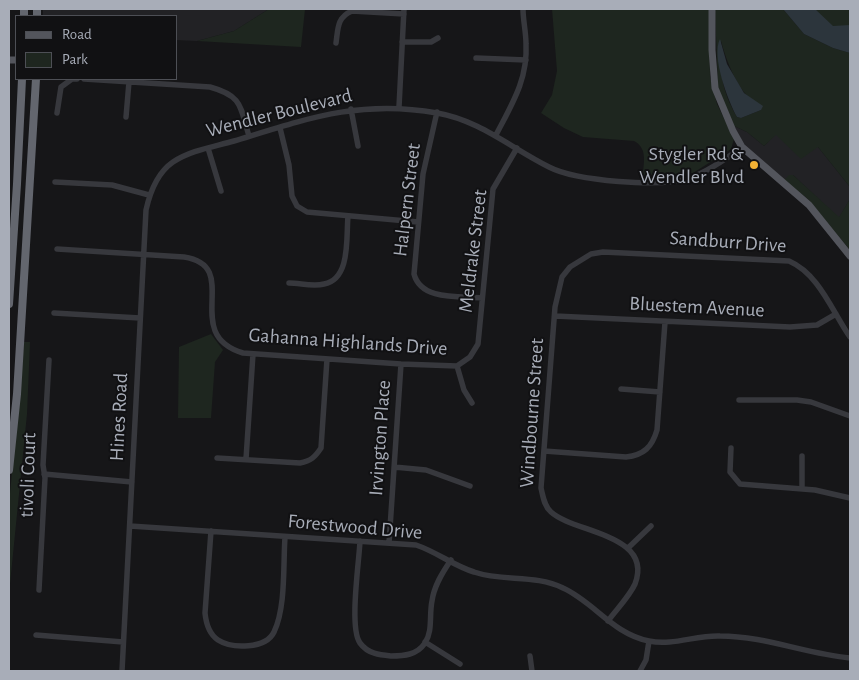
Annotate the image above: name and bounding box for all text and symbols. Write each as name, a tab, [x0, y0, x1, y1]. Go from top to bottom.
legend	[15, 15, 178, 80]
text: Road	[62, 27, 92, 42]
text: Park	[62, 52, 88, 67]
street label: Wendler Boulevard	[204, 83, 354, 143]
street label: Halpern Street	[388, 142, 426, 258]
place label: Stygler Rd & Wendler Blvd	[639, 142, 744, 189]
marker: Stygler Rd & Wendler Blvd	[748, 159, 760, 171]
street label: Meldrake Street	[454, 188, 492, 314]
street label: Sandburr Drive	[669, 226, 787, 258]
street label: Bluestem Avenue	[629, 291, 765, 323]
street label: Gahanna Highlands Drive	[248, 323, 448, 361]
street label: Windbourne Street	[515, 337, 549, 489]
street label: Hines Road	[105, 372, 133, 462]
street label: Irvington Place	[364, 379, 396, 497]
street label: tivoli Court	[15, 432, 41, 518]
street label: Forestwood Drive	[287, 509, 423, 545]

